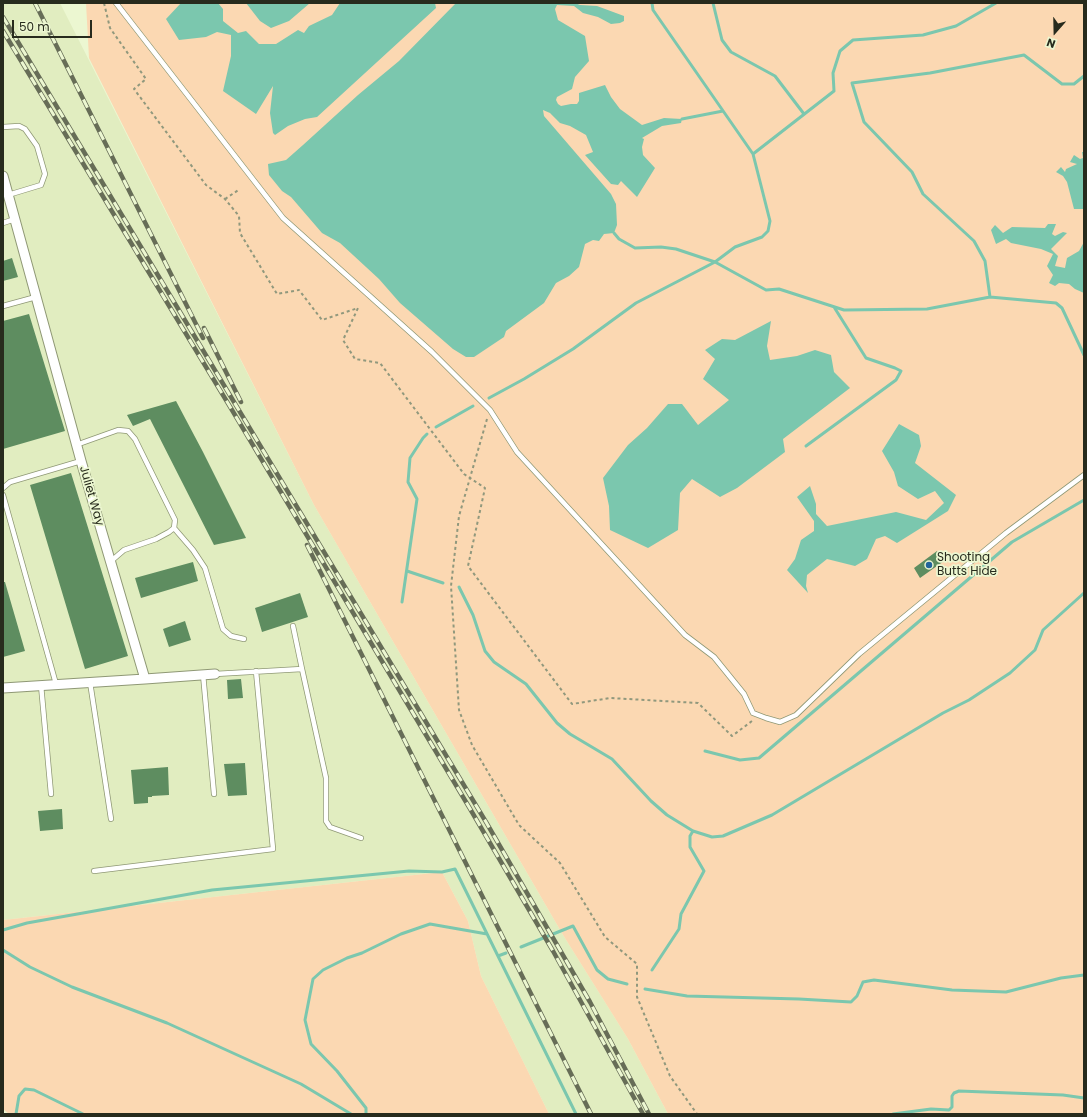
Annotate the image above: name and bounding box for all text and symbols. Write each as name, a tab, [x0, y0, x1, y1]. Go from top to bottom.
scale bar	[14, 12, 94, 38]
north arrow	[1035, 12, 1075, 52]
text: 50 m	[19, 18, 50, 35]
text: N	[1044, 34, 1058, 52]
street label: Juliet Way	[76, 464, 106, 528]
place label: Shooting Butts Hide	[937, 551, 997, 579]
marker: Shooting Butts Hide	[924, 560, 934, 570]

